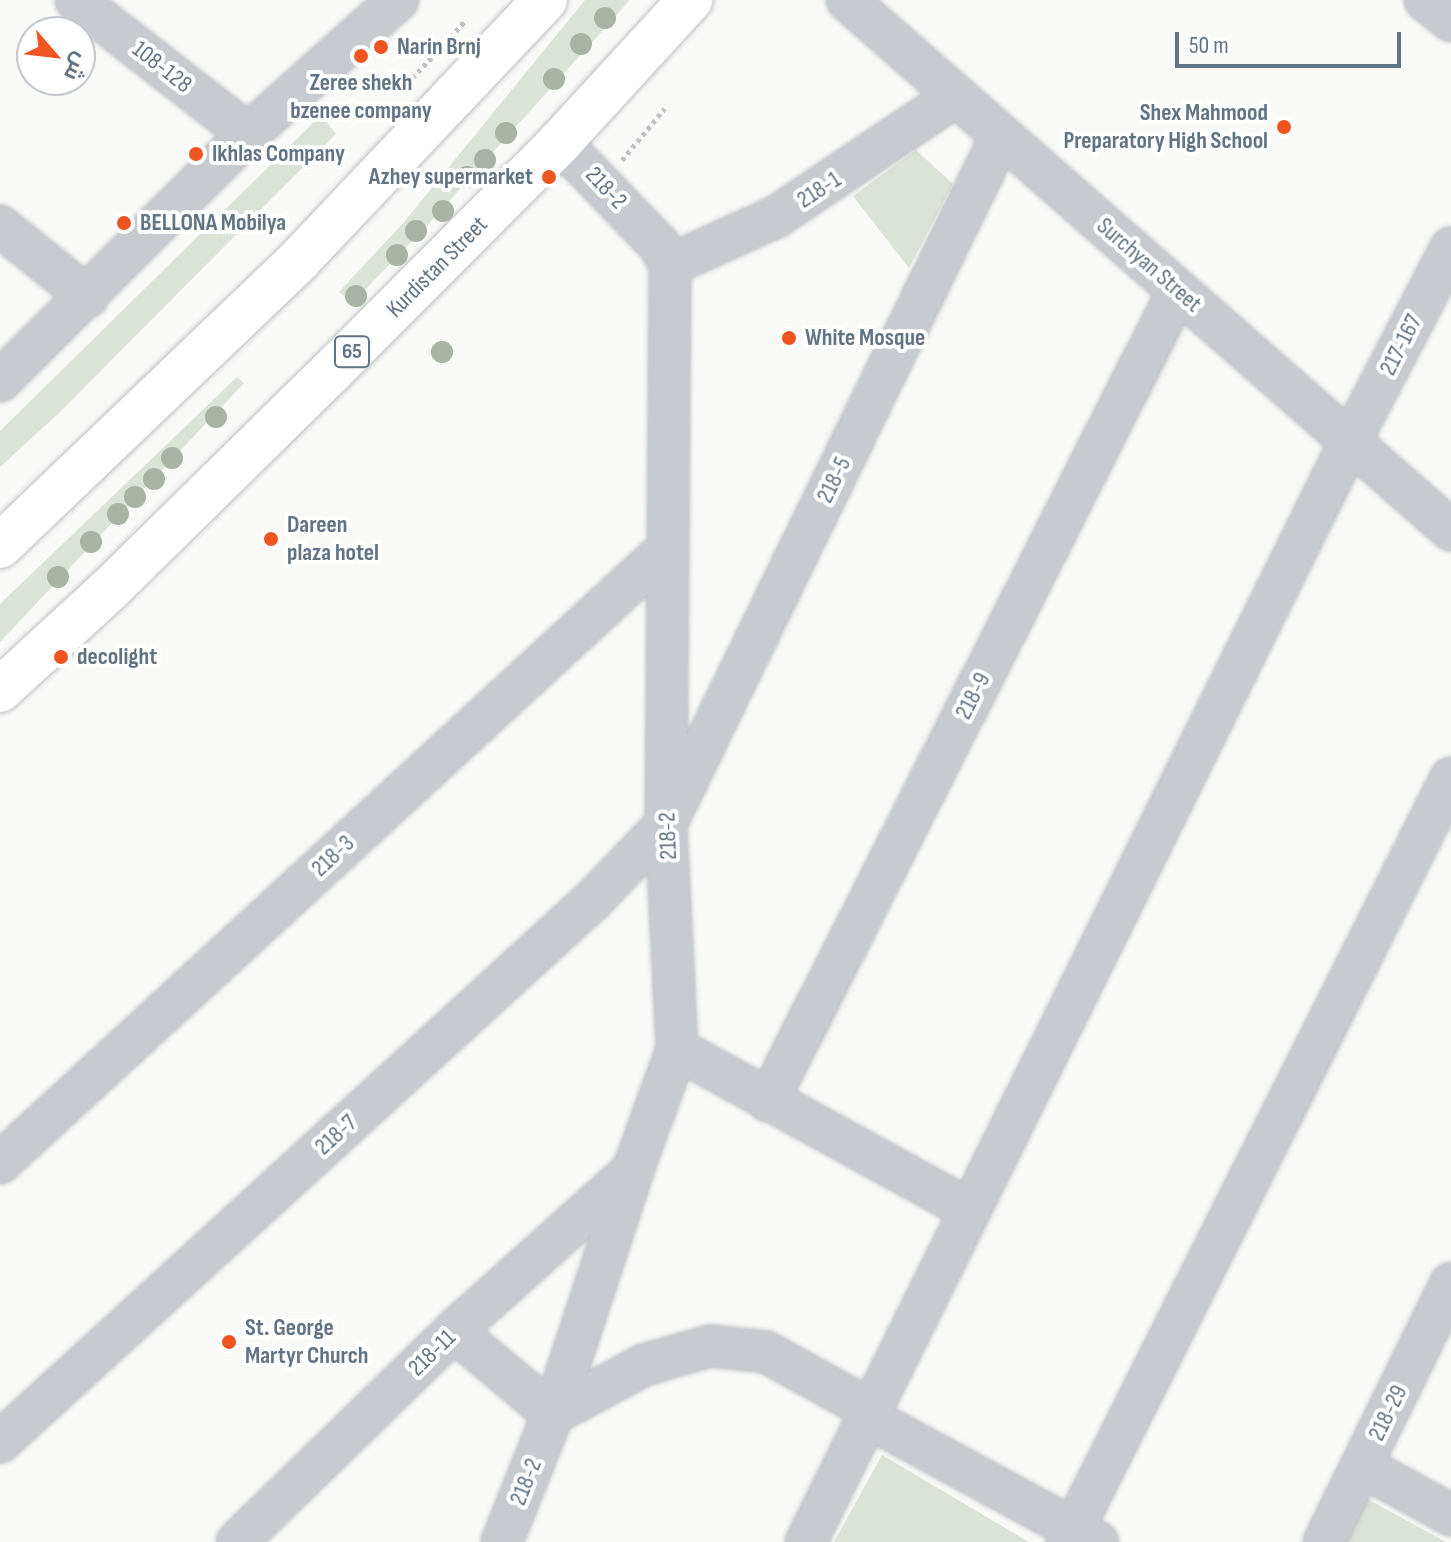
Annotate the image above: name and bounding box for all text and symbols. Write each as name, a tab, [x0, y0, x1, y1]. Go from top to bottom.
north arrow	[16, 16, 96, 96]
scale bar	[1179, 16, 1405, 66]
text: 50 m	[1189, 31, 1229, 60]
place label: Narin Brnj	[397, 33, 481, 61]
street label: 108-128	[127, 35, 197, 99]
marker: Narin Brnj	[372, 38, 390, 56]
marker: Zeree shekh bzenee company	[352, 47, 370, 65]
text: ش	[57, 48, 94, 85]
place label: Zeree shekh bzenee company	[290, 69, 432, 125]
place label: Shex Mahmood Preparatory High School	[1063, 99, 1268, 155]
marker: Shex Mahmood Preparatory High School	[1275, 118, 1293, 136]
place label: Ikhlas Company	[212, 140, 345, 168]
marker: Ikhlas Company	[187, 145, 205, 163]
street label: 218-2	[579, 161, 633, 215]
place label: Azhey supermarket	[369, 163, 533, 191]
street label: 218-1	[792, 165, 846, 215]
marker: Azhey supermarket	[540, 168, 558, 186]
place label: BELLONA Mobilya	[140, 209, 286, 237]
street label: Kurdistan Street	[380, 210, 494, 324]
street label: Surchyan Street	[1091, 212, 1207, 318]
marker: BELLONA Mobilya	[115, 214, 133, 232]
street label: 217-167	[1374, 310, 1428, 380]
place label: White Mosque	[805, 324, 925, 352]
marker: White Mosque	[780, 329, 798, 347]
road number: 65	[332, 334, 372, 370]
street label: 218-5	[811, 452, 857, 508]
place label: Dareen plaza hotel	[287, 511, 379, 567]
marker: Dareen plaza hotel	[262, 530, 280, 548]
place label: decolight	[77, 643, 157, 671]
marker: decolight	[52, 648, 70, 666]
street label: 218-9	[949, 668, 997, 724]
street label: 218-2	[653, 812, 683, 860]
street label: 218-3	[306, 829, 360, 883]
street label: 218-7	[309, 1109, 363, 1161]
place label: St. George Martyr Church	[245, 1314, 368, 1370]
street label: 218-11	[402, 1324, 462, 1382]
marker: St. George Martyr Church	[220, 1333, 238, 1351]
street label: 218-29	[1362, 1381, 1414, 1445]
street label: 218-2	[504, 1455, 548, 1509]

